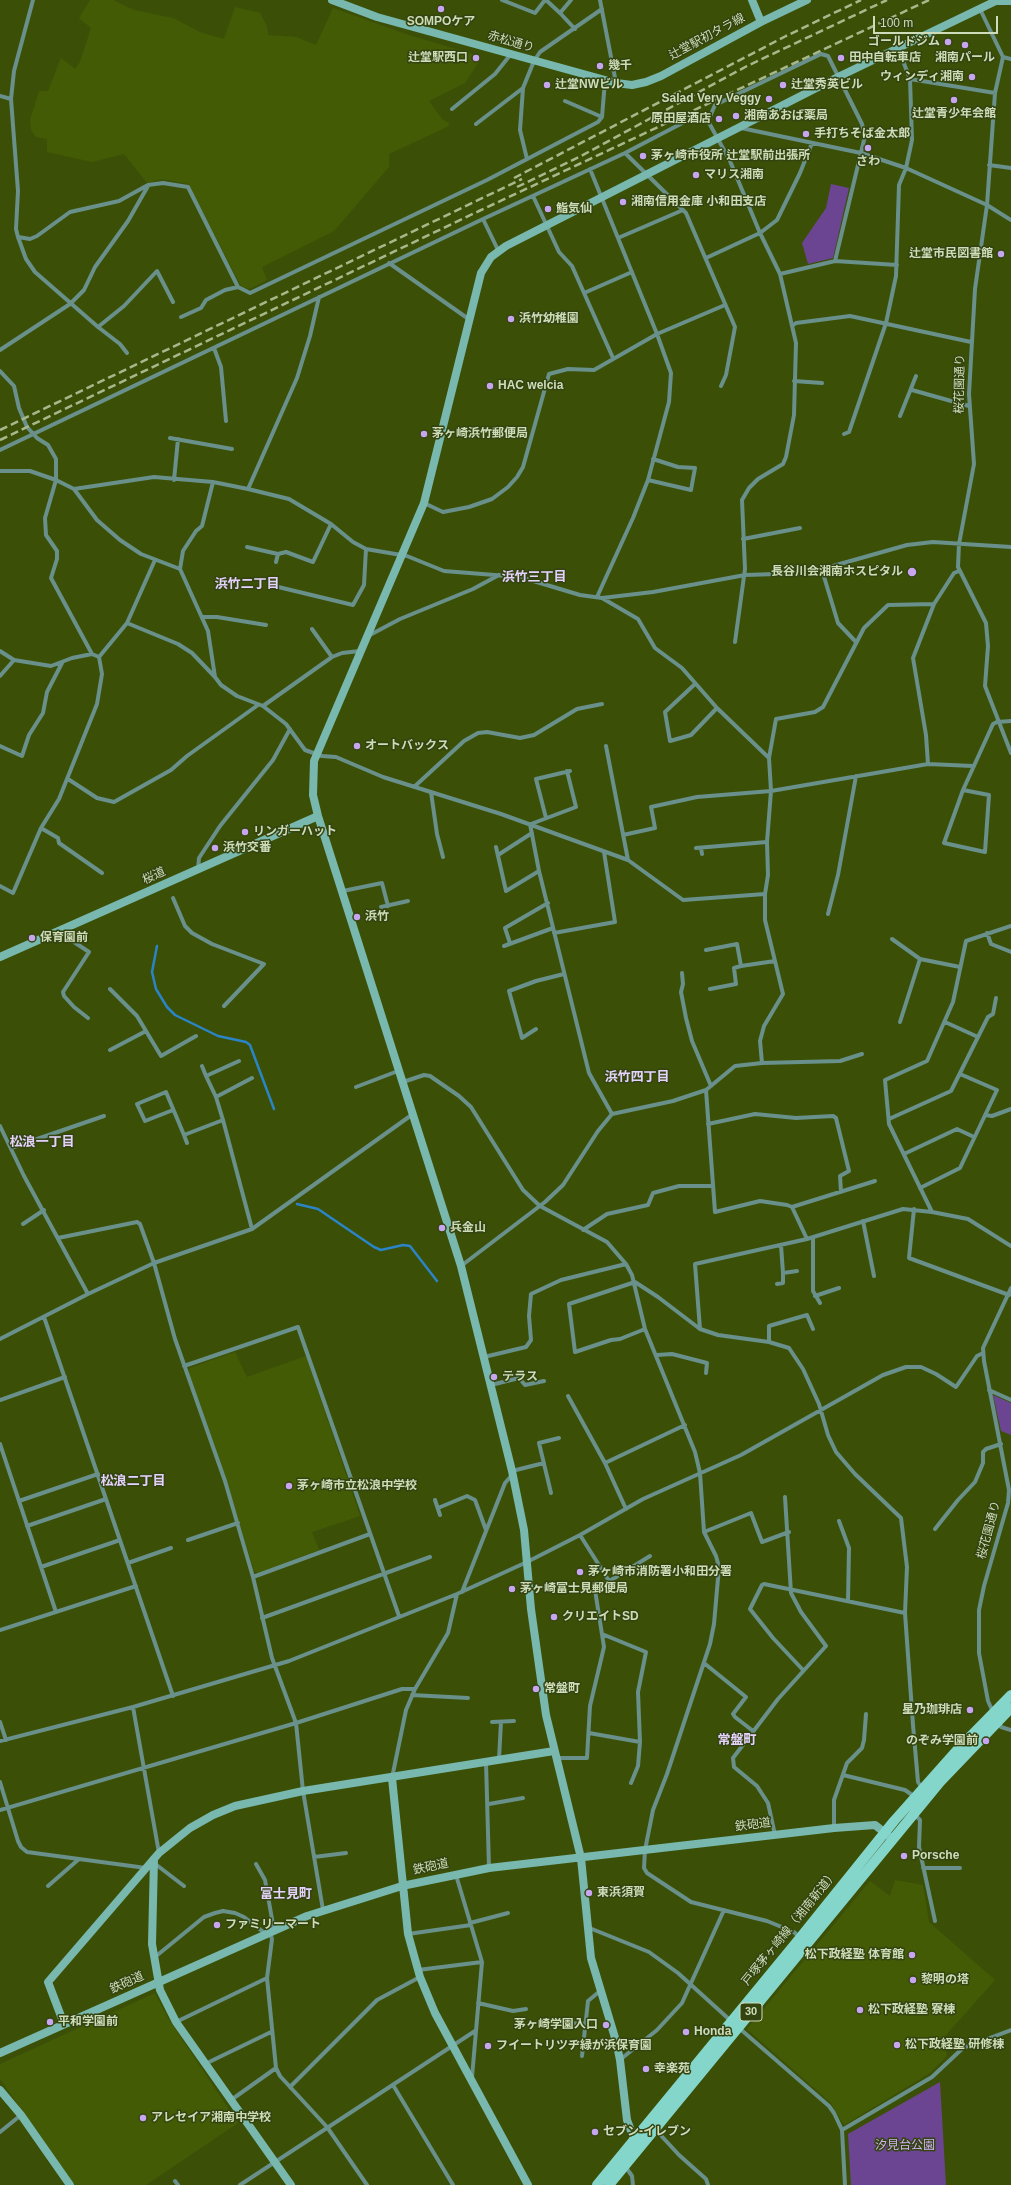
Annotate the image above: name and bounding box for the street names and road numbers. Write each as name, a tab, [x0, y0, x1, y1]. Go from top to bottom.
street label: 辻堂駅初タラ線	[667, 11, 747, 63]
street label: 赤松通り	[486, 28, 536, 56]
street label: 桜花園通り	[952, 354, 968, 414]
street label: 桜道	[140, 865, 168, 887]
street label: 桜花園通り	[974, 1499, 1004, 1561]
street label: 鉄砲道	[734, 1816, 772, 1834]
street label: 鉄砲道	[412, 1856, 450, 1878]
street label: 戸塚茅ヶ崎線（湘南新道）	[739, 1868, 841, 1988]
street label: 鉄砲道	[108, 1969, 146, 1997]
road number: 30	[740, 2003, 762, 2021]

